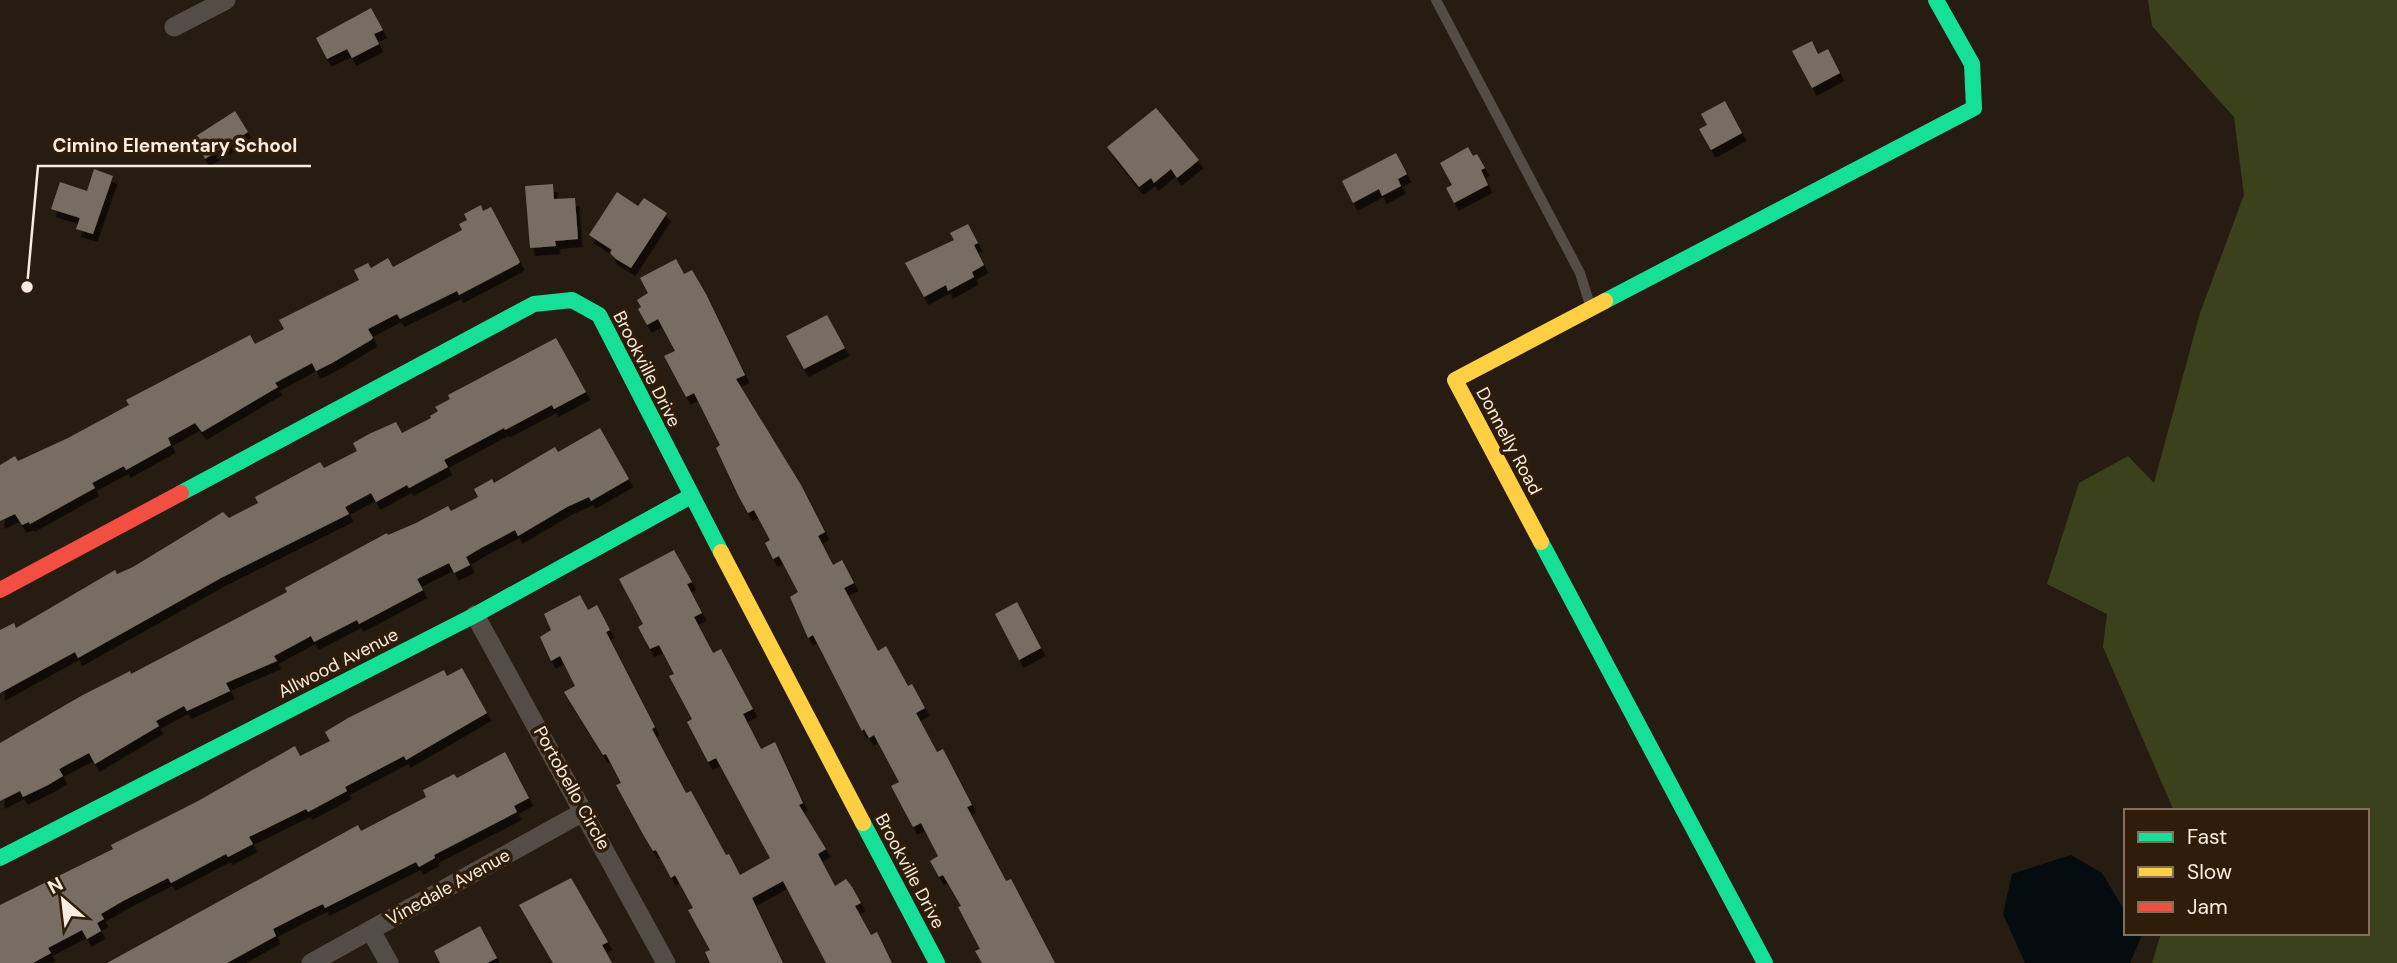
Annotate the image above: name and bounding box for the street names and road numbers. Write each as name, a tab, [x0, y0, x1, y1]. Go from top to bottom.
street label: Brookville Drive	[607, 307, 687, 431]
street label: Donnelly Road	[1471, 383, 1547, 499]
street label: Allwood Avenue	[274, 622, 402, 704]
street label: Portobello Circle	[528, 722, 616, 854]
street label: Brookville Drive	[870, 809, 950, 933]
street label: Vinedale Avenue	[382, 843, 514, 931]

